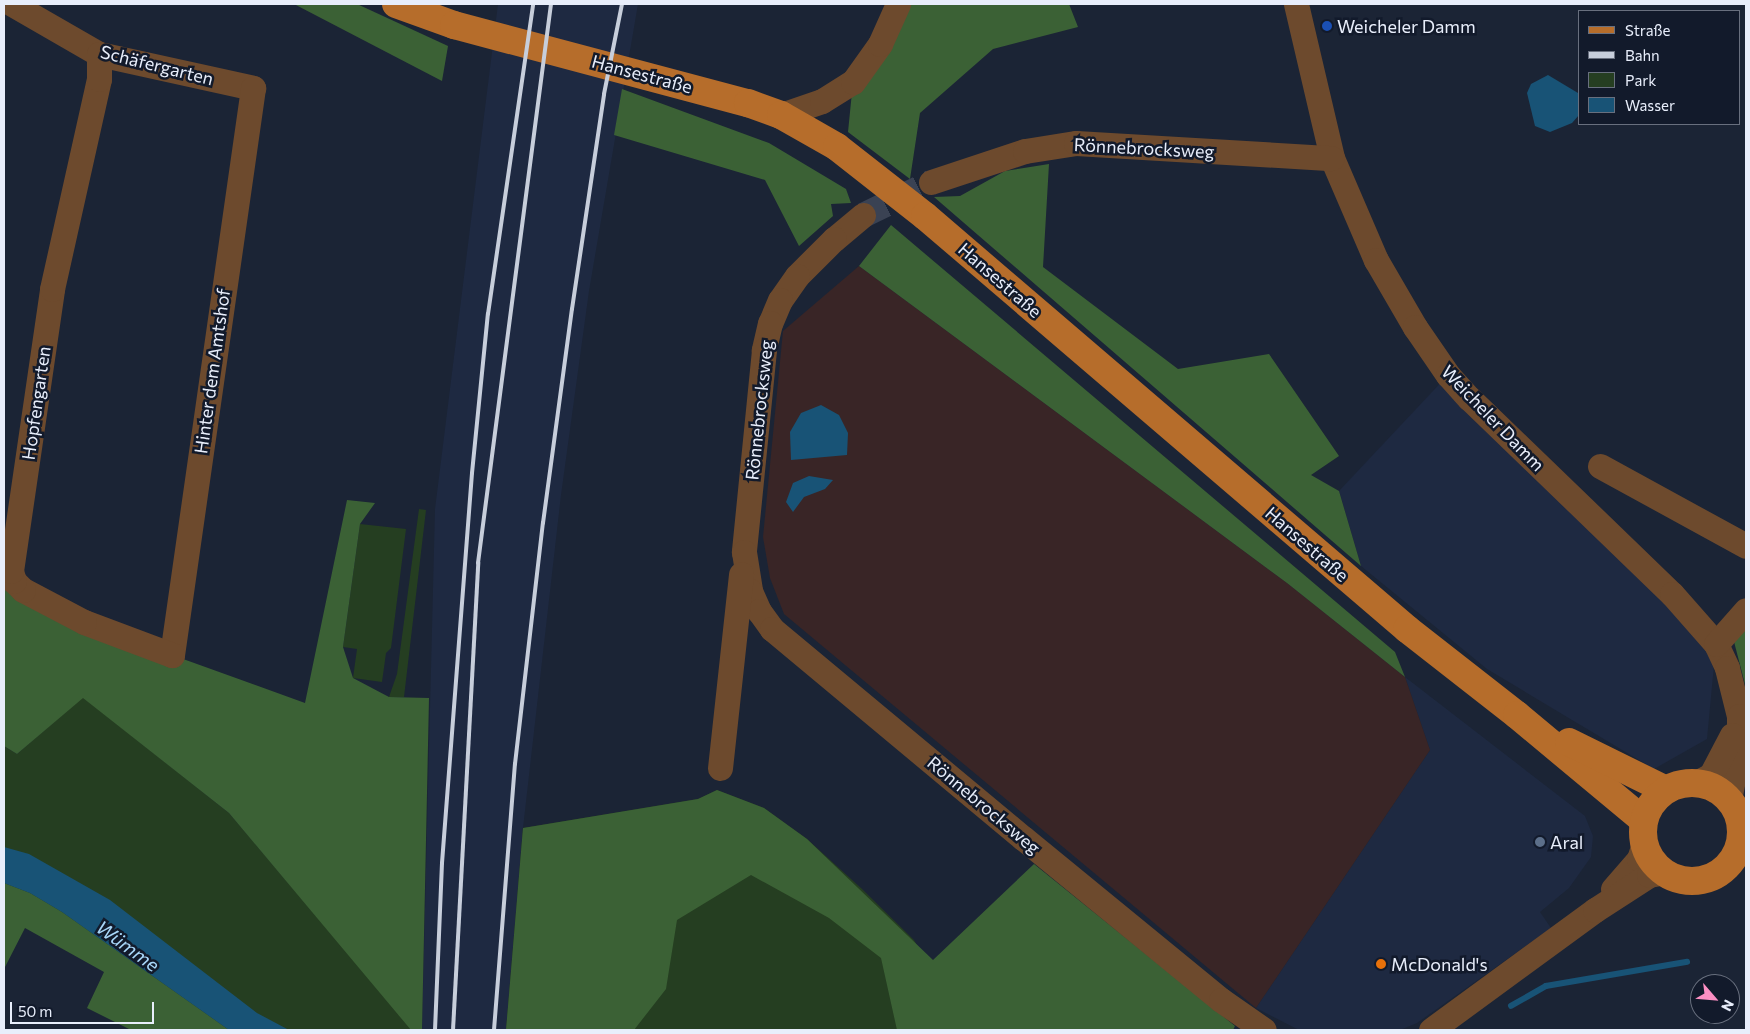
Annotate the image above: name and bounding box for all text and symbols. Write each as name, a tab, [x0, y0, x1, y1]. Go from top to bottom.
legend	[1578, 10, 1740, 125]
place label: Weicheler Damm	[1337, 15, 1476, 37]
marker: Weicheler Damm	[1321, 20, 1333, 32]
text: Straße	[1625, 21, 1671, 39]
street label: Schäfergarten	[98, 41, 216, 89]
text: Bahn	[1625, 46, 1660, 64]
street label: Hansestraße	[589, 50, 695, 98]
text: Park	[1625, 71, 1656, 89]
text: Wasser	[1625, 96, 1675, 114]
street label: Rönnebrocksweg	[1073, 134, 1215, 162]
street label: Hansestraße	[954, 238, 1046, 322]
street label: Hinter dem Amtshof	[190, 287, 234, 455]
street label: Rönnebrocksweg	[741, 339, 777, 481]
street label: Hopfengarten	[17, 345, 55, 461]
street label: Weicheler Damm	[1437, 361, 1549, 475]
street label: Hansestraße	[1261, 502, 1353, 586]
street label: Rönnebrocksweg	[923, 752, 1045, 858]
place label: Aral	[1550, 831, 1583, 853]
marker: Aral	[1534, 836, 1546, 848]
water label: Wümme	[92, 916, 164, 976]
place label: McDonald's	[1391, 953, 1488, 975]
marker: McDonald's	[1375, 958, 1387, 970]
north arrow	[1690, 974, 1740, 1024]
scale bar	[12, 992, 156, 1024]
text: N	[1718, 997, 1738, 1014]
text: 50 m	[18, 1002, 52, 1020]

